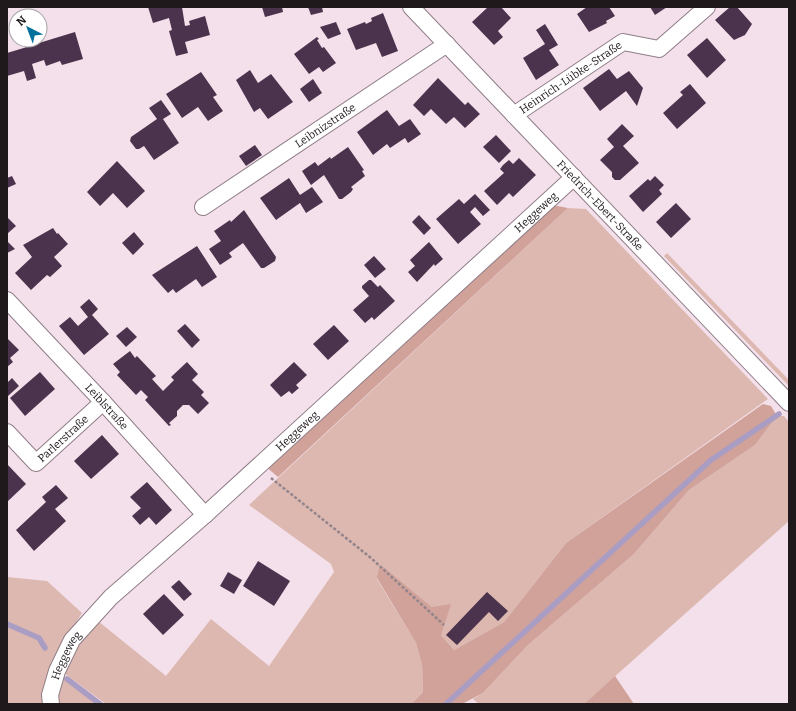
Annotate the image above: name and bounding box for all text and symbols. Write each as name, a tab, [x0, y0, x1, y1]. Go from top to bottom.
north arrow	[8, 8, 48, 48]
text: N	[14, 13, 30, 29]
street label: Heinrich-Lübke-Straße	[517, 39, 624, 116]
street label: Leibnizstraße	[293, 101, 358, 151]
street label: Friedrich-Ebert-Straße	[554, 158, 646, 253]
street label: Heggeweg	[512, 189, 560, 235]
street label: Leiblstraße	[82, 381, 131, 433]
street label: Heggeweg	[273, 408, 321, 454]
street label: Parlerstraße	[35, 412, 91, 465]
street label: Heggeweg	[49, 628, 84, 681]

